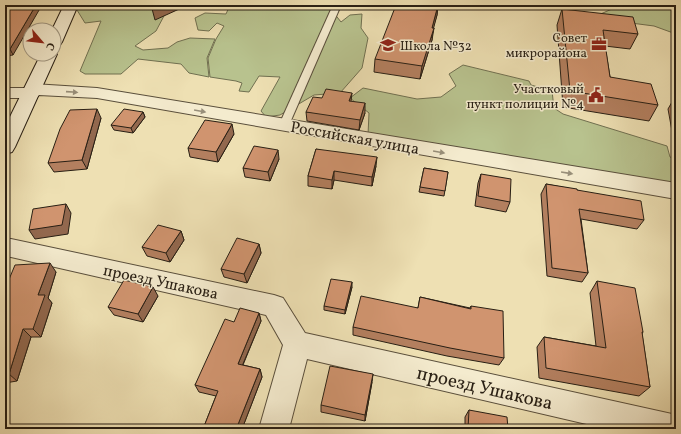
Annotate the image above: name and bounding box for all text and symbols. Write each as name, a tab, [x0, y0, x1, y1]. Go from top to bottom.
north arrow	[22, 22, 62, 62]
place label: Совет микрорайона	[506, 30, 587, 63]
office icon: Совет микрорайона	[590, 35, 608, 53]
school or university icon: Школа №32	[379, 36, 397, 54]
place label: Школа №32	[400, 38, 472, 56]
text: С	[41, 39, 58, 53]
place label: Участковый пункт полиции №4	[467, 81, 584, 114]
public building icon: Участковый пункт полиции №4	[587, 86, 605, 104]
one-way arrow	[66, 88, 78, 95]
one-way arrow	[194, 108, 206, 114]
street label: Российская улица	[288, 117, 421, 161]
one-way arrow	[432, 149, 445, 155]
one-way arrow	[561, 171, 573, 177]
street label: проезд Ушакова	[101, 260, 220, 306]
street label: проезд Ушакова	[414, 361, 555, 417]

